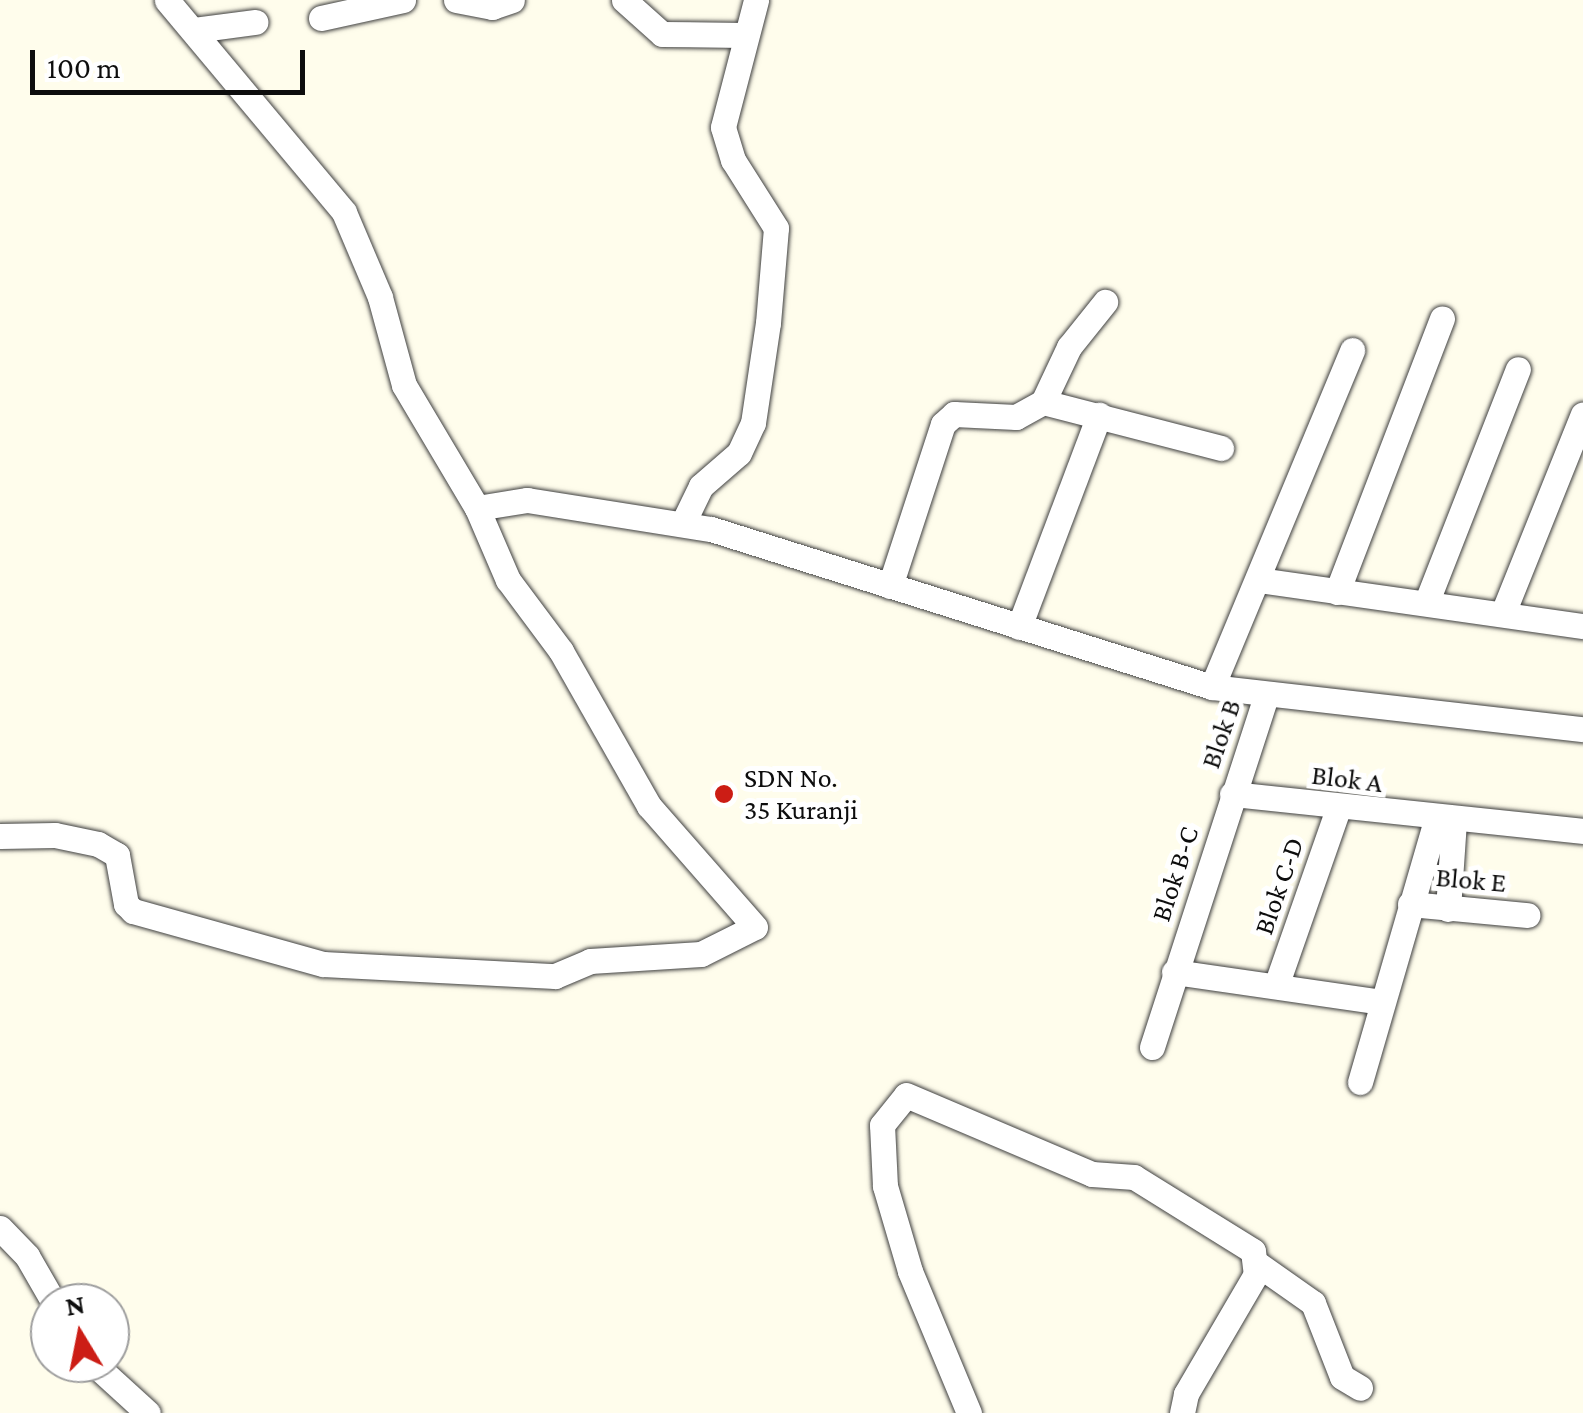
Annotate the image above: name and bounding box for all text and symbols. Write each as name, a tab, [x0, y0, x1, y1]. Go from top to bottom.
scale bar	[35, 30, 310, 92]
text: 100 m	[47, 51, 121, 84]
street label: Blok B	[1194, 695, 1248, 773]
street label: Blok A	[1310, 758, 1384, 800]
place label: SDN No. 35 Kuranji	[744, 761, 858, 827]
marker: SDN No. 35 Kuranji	[713, 783, 735, 805]
street label: Blok B-C	[1144, 822, 1206, 926]
street label: Blok C-D	[1247, 833, 1311, 939]
street label: Blok E	[1434, 860, 1508, 900]
north arrow	[30, 1283, 130, 1383]
text: N	[63, 1288, 87, 1322]

